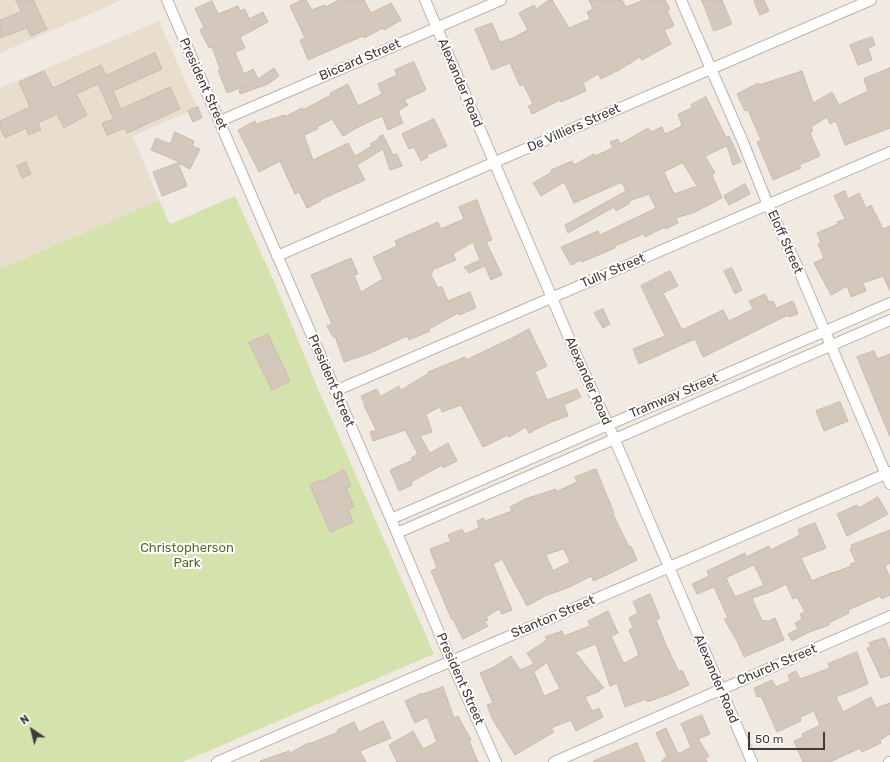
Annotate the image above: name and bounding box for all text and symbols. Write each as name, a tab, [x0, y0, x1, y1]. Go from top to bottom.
street label: President Street	[176, 36, 230, 132]
street label: Biccard Street	[317, 36, 403, 84]
street label: Alexander Road	[434, 36, 486, 130]
street label: De Villiers Street	[525, 101, 623, 155]
street label: Eloff Street	[764, 208, 806, 276]
street label: Tully Street	[578, 250, 648, 292]
street label: President Street	[305, 332, 357, 430]
street label: Alexander Road	[562, 334, 614, 428]
street label: Tramway Street	[627, 370, 721, 422]
park label: Christopherson Park	[140, 540, 234, 571]
street label: Stanton Street	[509, 592, 597, 642]
street label: President Street	[433, 631, 487, 727]
street label: Alexander Road	[690, 632, 742, 726]
street label: Church Street	[735, 641, 819, 689]
north arrow	[12, 710, 52, 750]
text: N	[18, 712, 32, 727]
scale bar	[750, 724, 827, 750]
text: 50 m	[755, 732, 783, 746]

